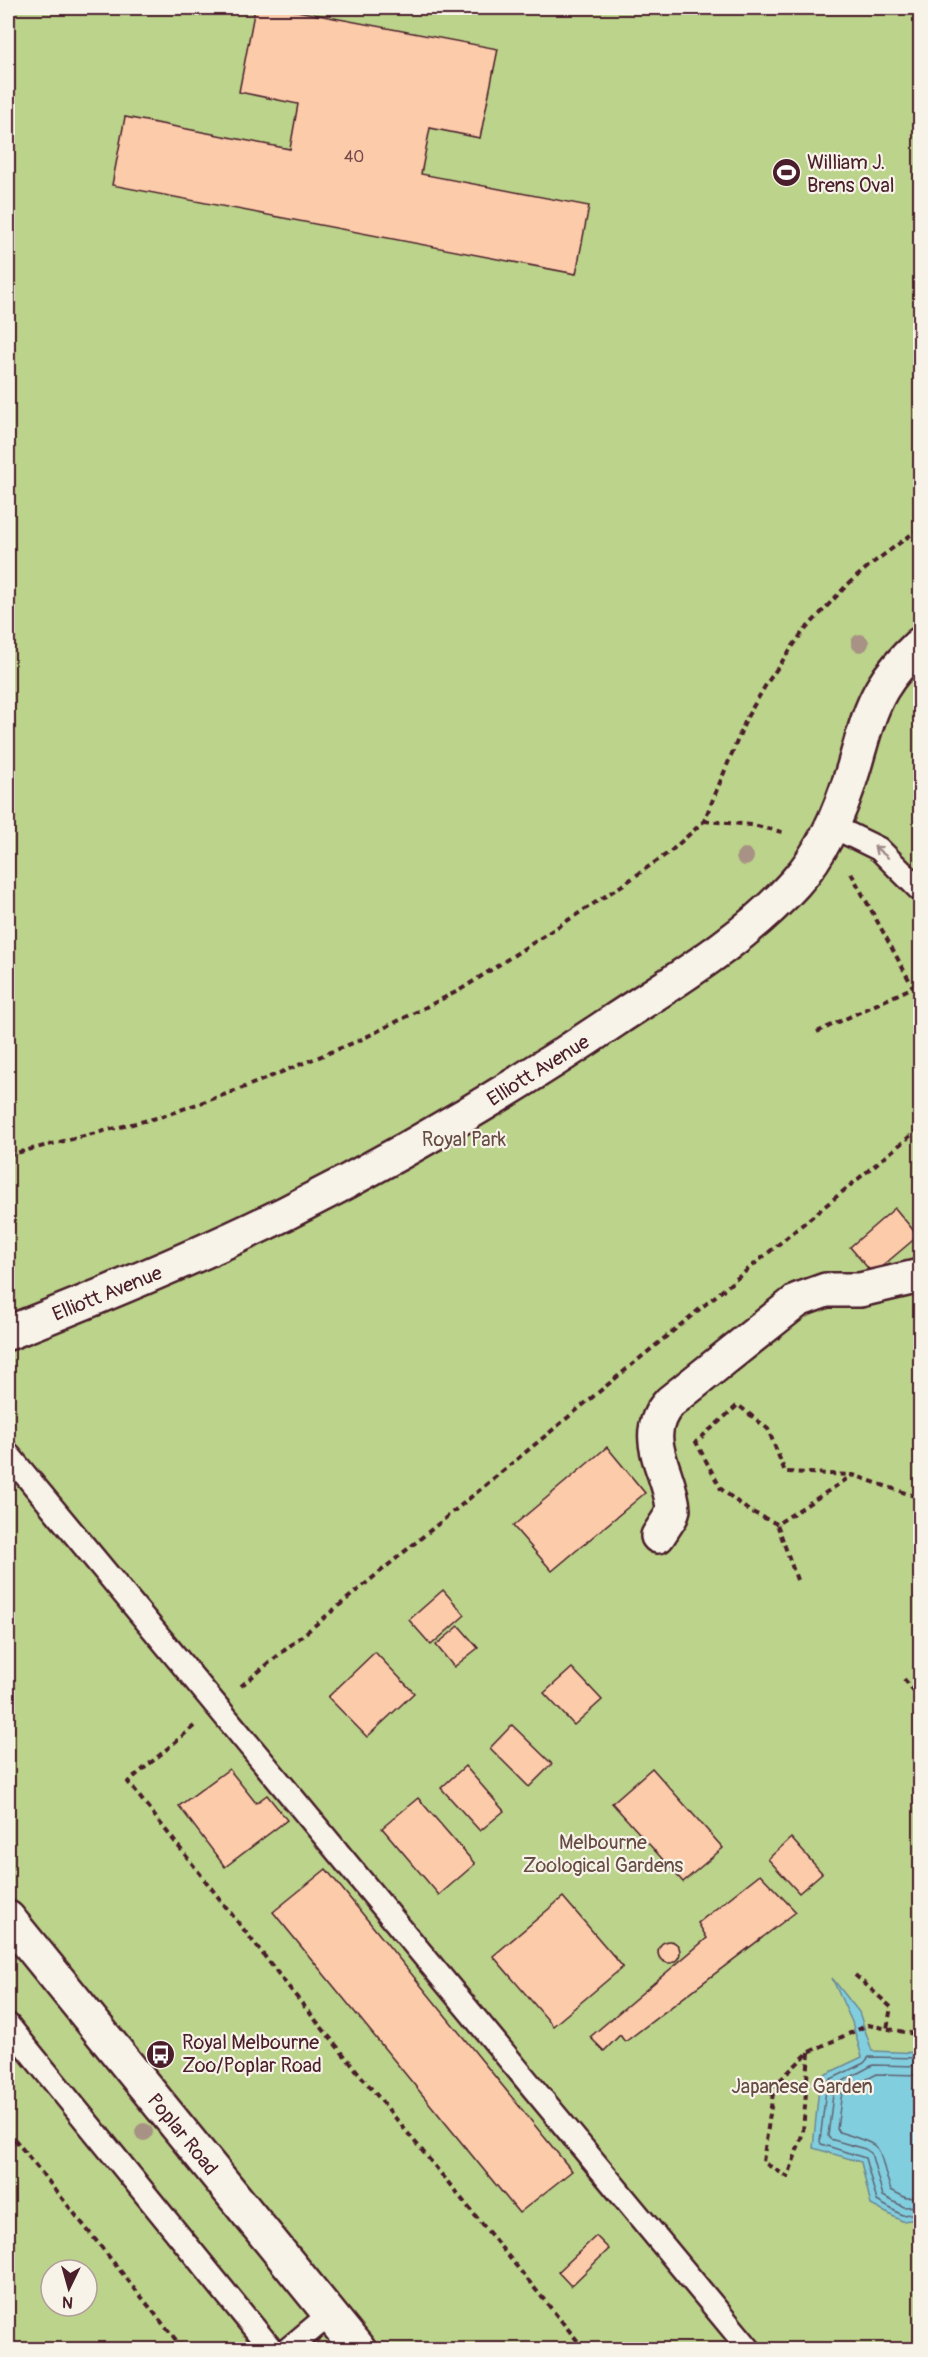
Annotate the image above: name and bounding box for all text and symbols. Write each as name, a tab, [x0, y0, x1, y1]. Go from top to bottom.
house number: 40	[344, 147, 364, 167]
place label: William J. Brens Oval	[807, 150, 894, 198]
sports icon: William J. Brens Oval	[770, 157, 802, 189]
one-way arrow	[873, 845, 889, 858]
street label: Elliott Avenue	[482, 1029, 594, 1112]
park label: Royal Park	[422, 1127, 507, 1152]
street label: Elliott Avenue	[49, 1260, 166, 1327]
park label: Melbourne Zoological Gardens	[523, 1830, 683, 1878]
place label: Royal Melbourne Zoo/Poplar Road	[182, 2030, 322, 2078]
bus stop icon: Royal Melbourne Zoo/Poplar Road	[145, 2038, 177, 2070]
park label: Japanese Garden	[731, 2074, 873, 2099]
street label: Poplar Road	[142, 2088, 223, 2180]
north arrow	[39, 2258, 99, 2318]
text: N	[61, 2291, 74, 2312]

